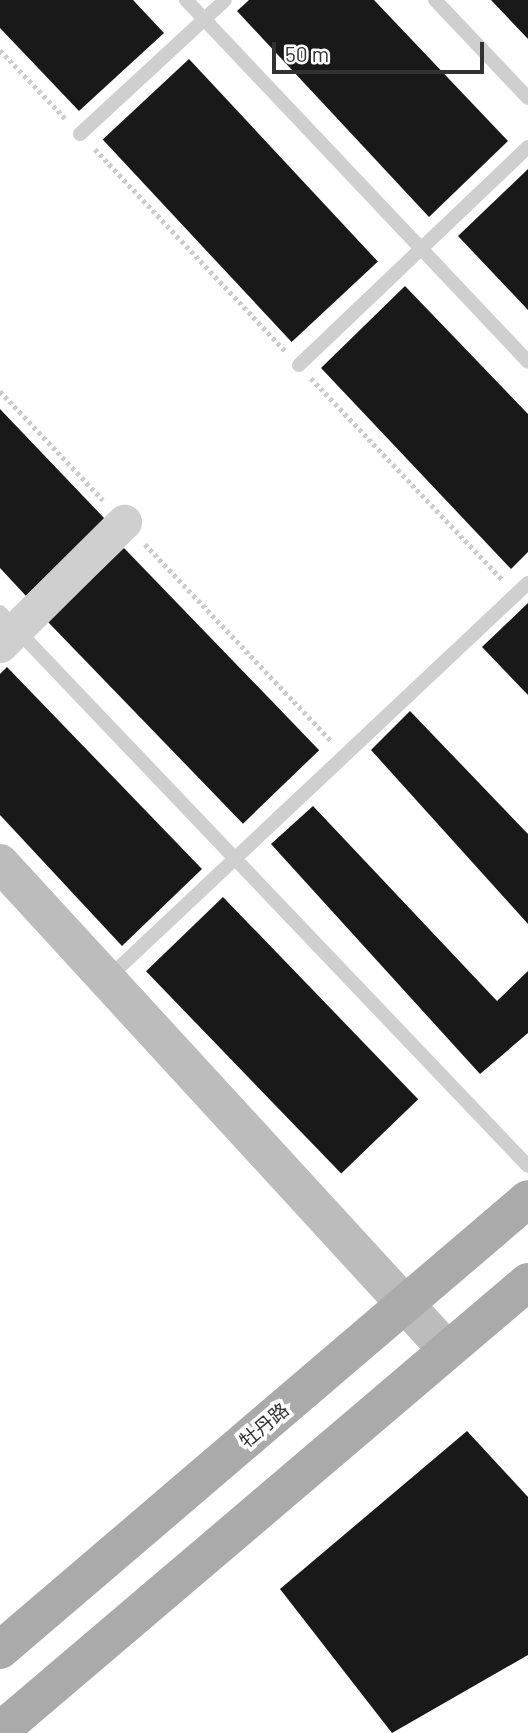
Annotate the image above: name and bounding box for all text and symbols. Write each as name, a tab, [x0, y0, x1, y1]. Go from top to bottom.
scale bar	[276, 28, 488, 72]
text: 50 m	[285, 41, 329, 66]
street label: 牡丹路	[235, 1398, 293, 1452]

